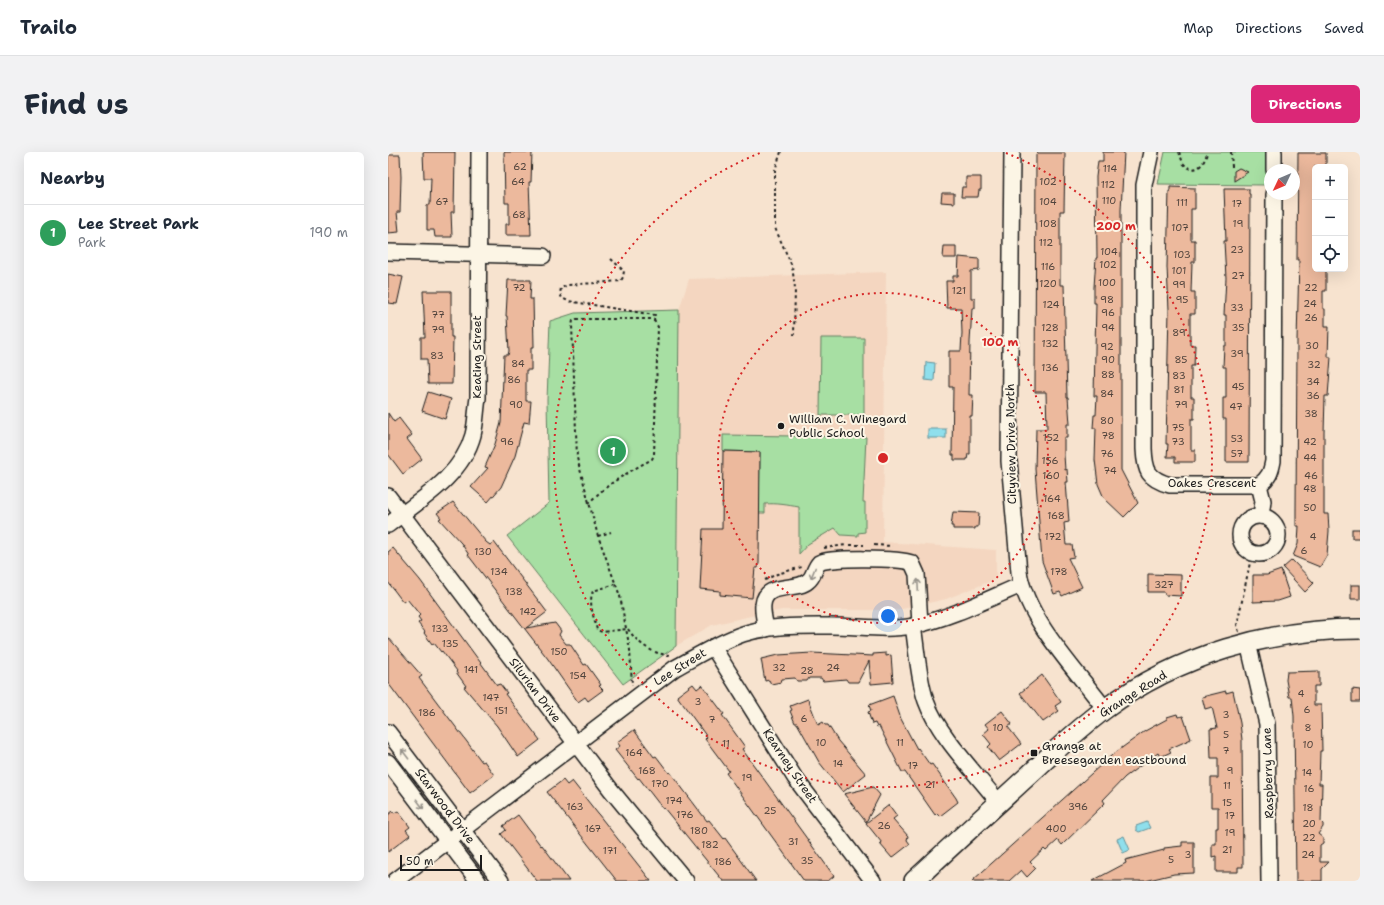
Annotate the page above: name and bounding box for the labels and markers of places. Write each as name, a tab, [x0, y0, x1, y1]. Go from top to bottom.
place label: William C. Winegard Public School	[789, 411, 907, 441]
marker: William C. Winegard Public School	[776, 421, 786, 431]
pin: 1	[600, 436, 626, 466]
centre of rings	[876, 451, 890, 465]
place label: Grange at Breesegarden eastbound	[1042, 738, 1187, 768]
marker: Grange at Breesegarden eastbound	[1029, 748, 1039, 758]

